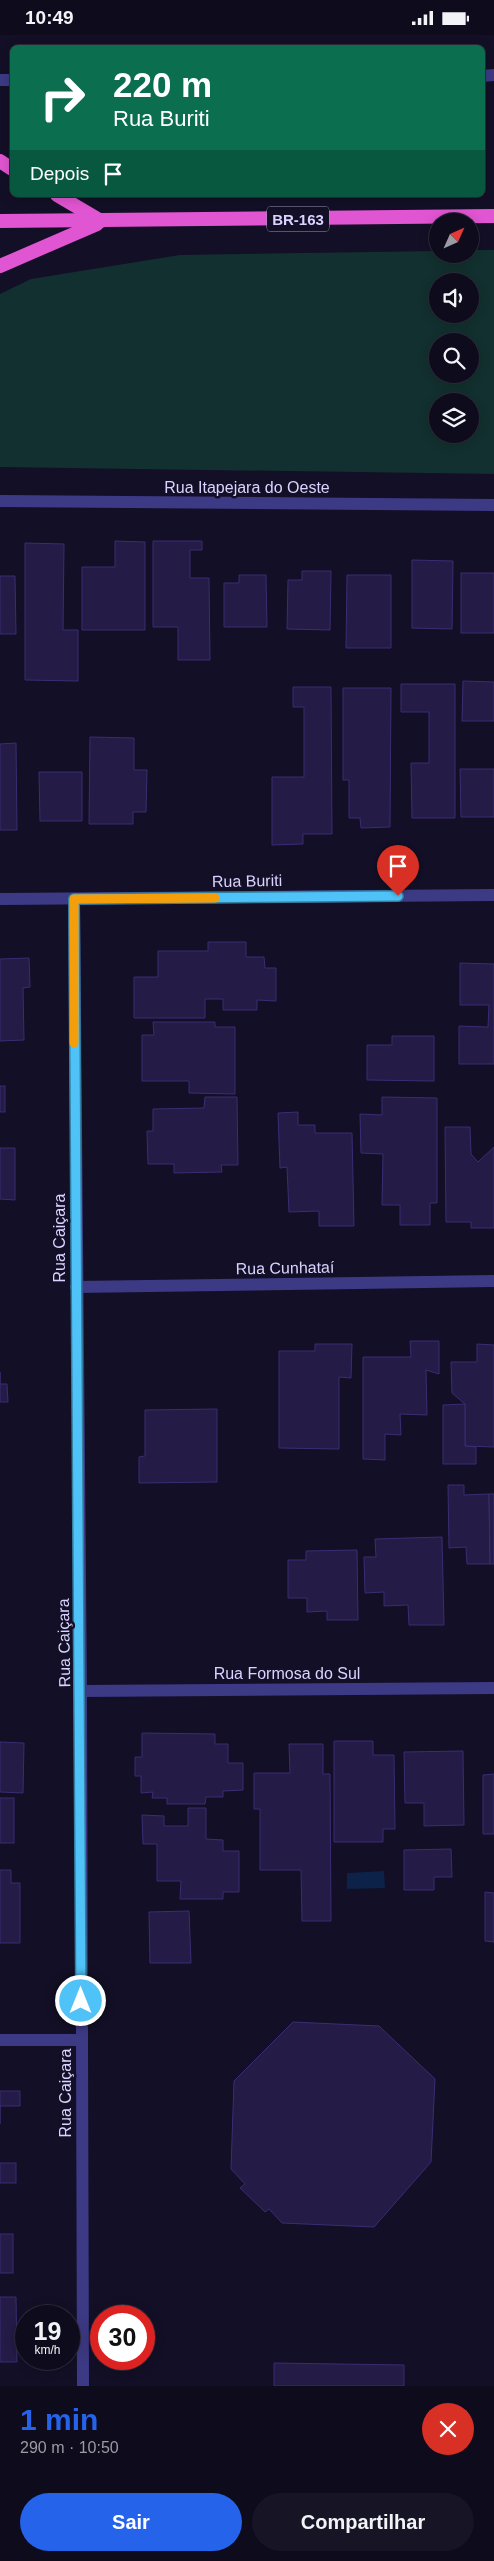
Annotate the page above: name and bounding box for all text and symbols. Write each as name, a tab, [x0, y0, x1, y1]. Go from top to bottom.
text: 10:49	[25, 7, 74, 28]
icon: right	[30, 65, 95, 130]
text: 220 m	[113, 65, 212, 104]
text: Rua Buriti	[113, 106, 210, 131]
icon: arrive	[99, 160, 127, 188]
text: Depois	[30, 163, 89, 184]
road number: BR-163	[267, 207, 329, 231]
north arrow	[429, 213, 479, 263]
map controls	[429, 213, 479, 443]
button: sound	[429, 273, 479, 323]
button: search	[429, 333, 479, 383]
button: layers	[429, 393, 479, 443]
street label: Rua Itapejara do Oeste	[164, 479, 330, 496]
pin	[377, 845, 419, 896]
icon: arrive	[384, 852, 412, 880]
street label: Rua Buriti	[212, 872, 282, 890]
street label: Rua Caiçara	[51, 1193, 68, 1282]
street label: Rua Cunhataí	[235, 1259, 335, 1277]
street label: Rua Caiçara	[55, 1598, 73, 1688]
street label: Rua Formosa do Sul	[214, 1665, 360, 1682]
position arrow	[54, 1974, 106, 2026]
street label: Rua Caiçara	[57, 2048, 74, 2137]
speed limit sign: 30	[90, 2305, 155, 2370]
text: 19	[34, 2317, 61, 2345]
text: km/h	[34, 2343, 61, 2357]
text: 1 min	[20, 2403, 98, 2436]
button: close	[422, 2403, 474, 2455]
text: 290 m · 10:50	[20, 2439, 119, 2456]
button: Sair	[20, 2493, 242, 2551]
button: Compartilhar	[252, 2493, 474, 2551]

